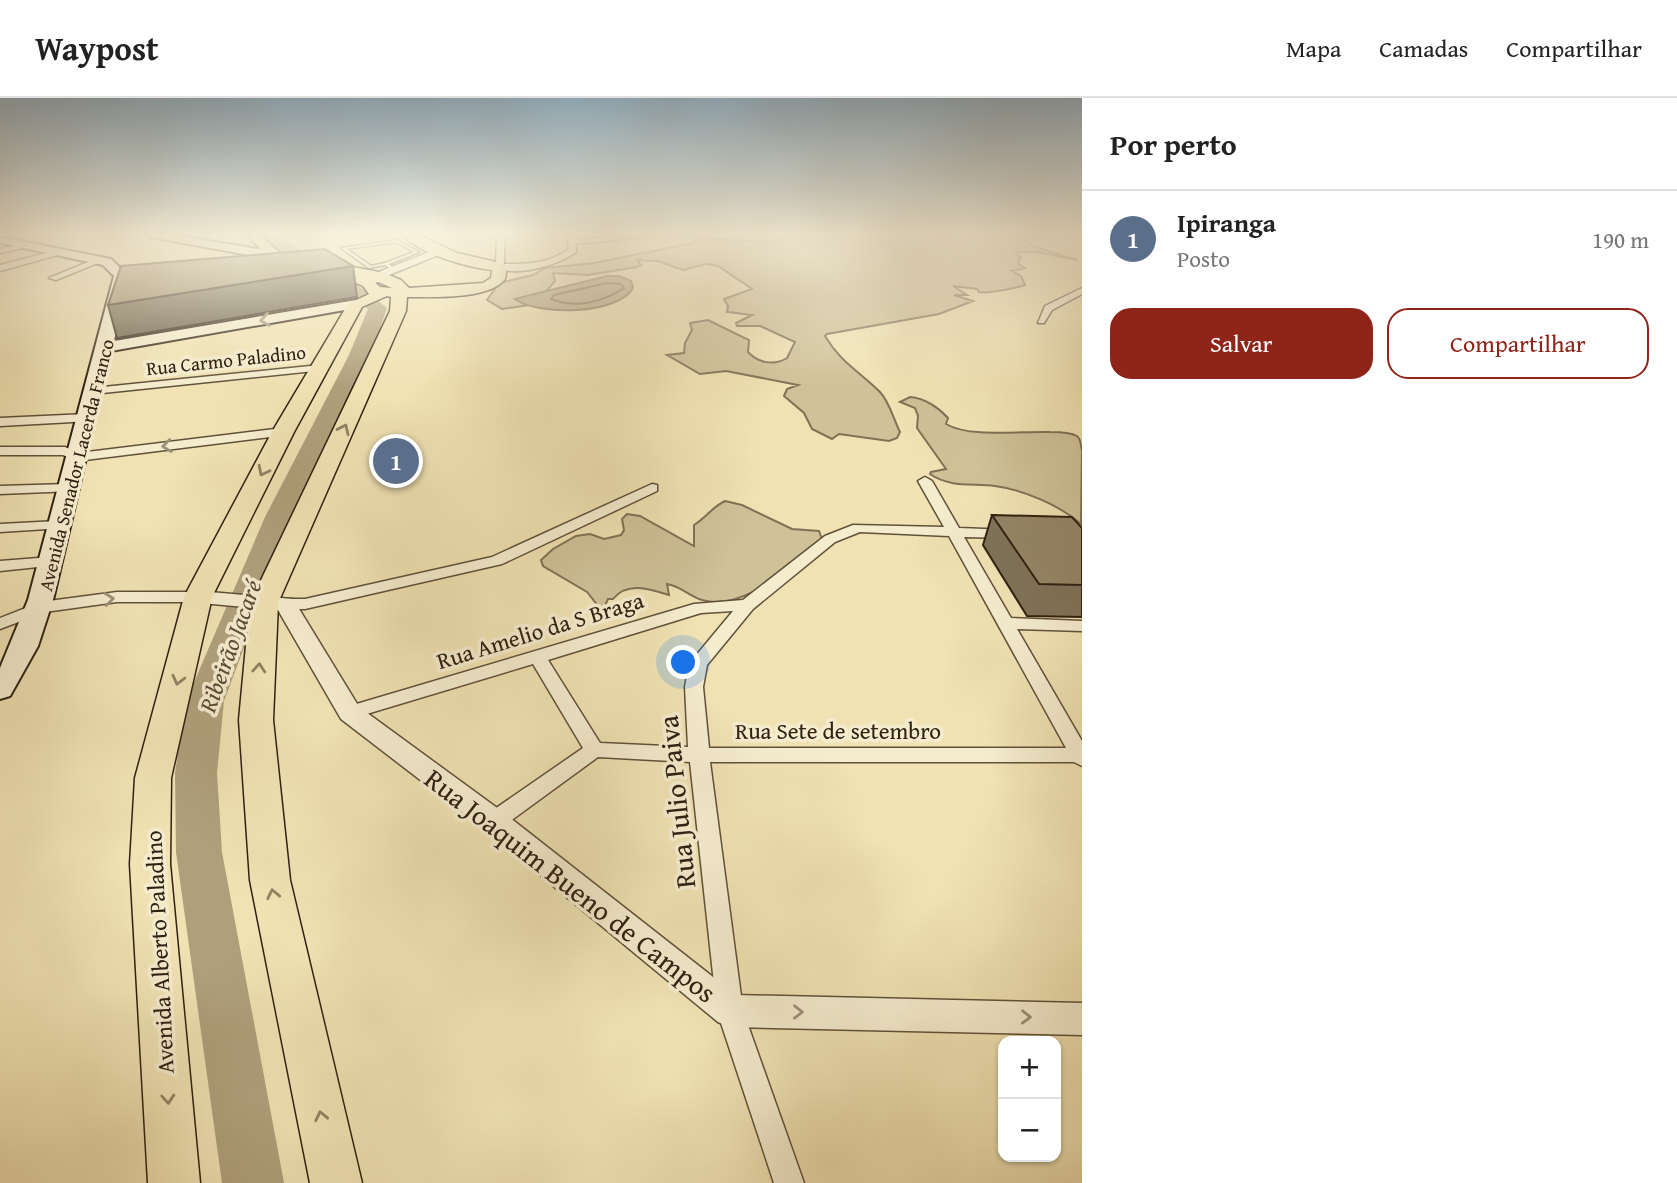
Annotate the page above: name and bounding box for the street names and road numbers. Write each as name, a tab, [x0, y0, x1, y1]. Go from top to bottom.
street label: Avenida Senador Lacerda Franco	[31, 336, 121, 594]
street label: Rua Carmo Paladino	[145, 338, 307, 382]
street label: Rua Amelio da S Braga	[432, 583, 648, 677]
street label: Rua Julio Paiva	[646, 713, 705, 890]
street label: Rua Sete de setembro	[735, 714, 941, 747]
street label: Rua Joaquim Bueno de Campos	[416, 758, 726, 1012]
street label: Avenida Alberto Paladino	[136, 830, 182, 1074]

